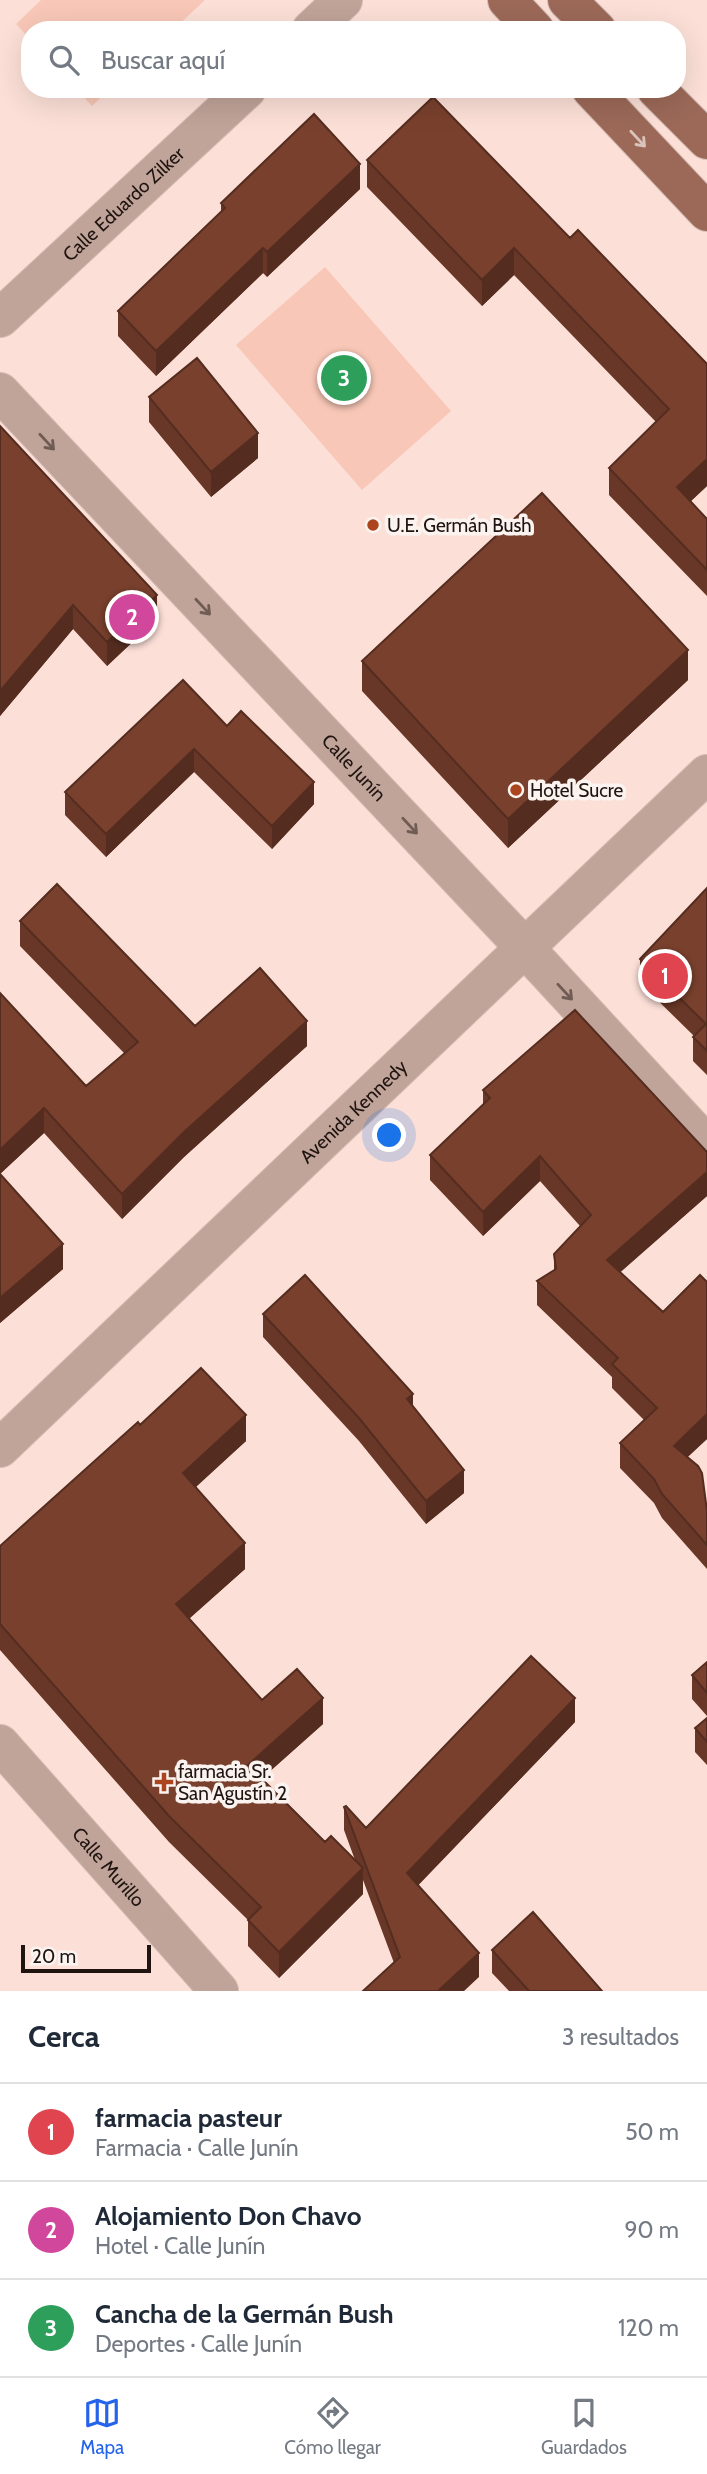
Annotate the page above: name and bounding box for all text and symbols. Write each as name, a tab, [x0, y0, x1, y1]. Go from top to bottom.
search box	[21, 21, 686, 98]
icon: search	[45, 41, 83, 79]
text: Buscar aquí	[101, 44, 225, 76]
one-way arrow	[629, 130, 646, 147]
street label: Calle Eduardo Zilker	[58, 142, 189, 266]
pin: 3	[321, 352, 367, 404]
one-way arrow	[38, 433, 55, 450]
place label: U.E. Germán Bush	[387, 514, 532, 537]
marker: U.E. Germán Bush	[365, 517, 381, 533]
pin: 2	[109, 591, 155, 643]
one-way arrow	[195, 598, 211, 616]
street label: Calle Junín	[317, 729, 391, 806]
place label: Hotel Sucre	[530, 779, 624, 802]
marker: Hotel Sucre	[508, 782, 524, 798]
one-way arrow	[401, 817, 418, 834]
pin: 1	[642, 950, 688, 1002]
one-way arrow	[557, 983, 574, 1000]
street label: Avenida Kennedy	[295, 1055, 412, 1168]
your location	[372, 1118, 406, 1152]
place label: farmacia Sr. San Agustín 2	[178, 1760, 287, 1805]
marker: farmacia Sr. San Agustín 2	[156, 1774, 172, 1790]
street label: Calle Murillo	[67, 1823, 150, 1911]
scale bar	[21, 1942, 150, 1974]
text: 20 m	[32, 1945, 76, 1968]
text: Cerca	[28, 2018, 100, 2055]
text: 3 resultados	[562, 2023, 679, 2051]
text: farmacia pasteur	[95, 2102, 282, 2134]
text: 1	[47, 2118, 55, 2146]
text: 50 m	[625, 2118, 679, 2146]
text: Farmacia · Calle Junín	[95, 2134, 299, 2162]
text: Alojamiento Don Chavo	[95, 2200, 361, 2232]
text: 2	[45, 2216, 57, 2244]
text: 90 m	[625, 2216, 679, 2244]
text: Hotel · Calle Junín	[95, 2232, 265, 2260]
text: Cancha de la Germán Bush	[95, 2298, 393, 2330]
text: 3	[45, 2314, 57, 2342]
text: 120 m	[618, 2314, 679, 2342]
text: Deportes · Calle Junín	[95, 2330, 302, 2358]
tab: Mapa	[80, 2394, 124, 2459]
tab: Cómo llegar	[284, 2394, 381, 2459]
tab: Guardados	[541, 2394, 627, 2459]

